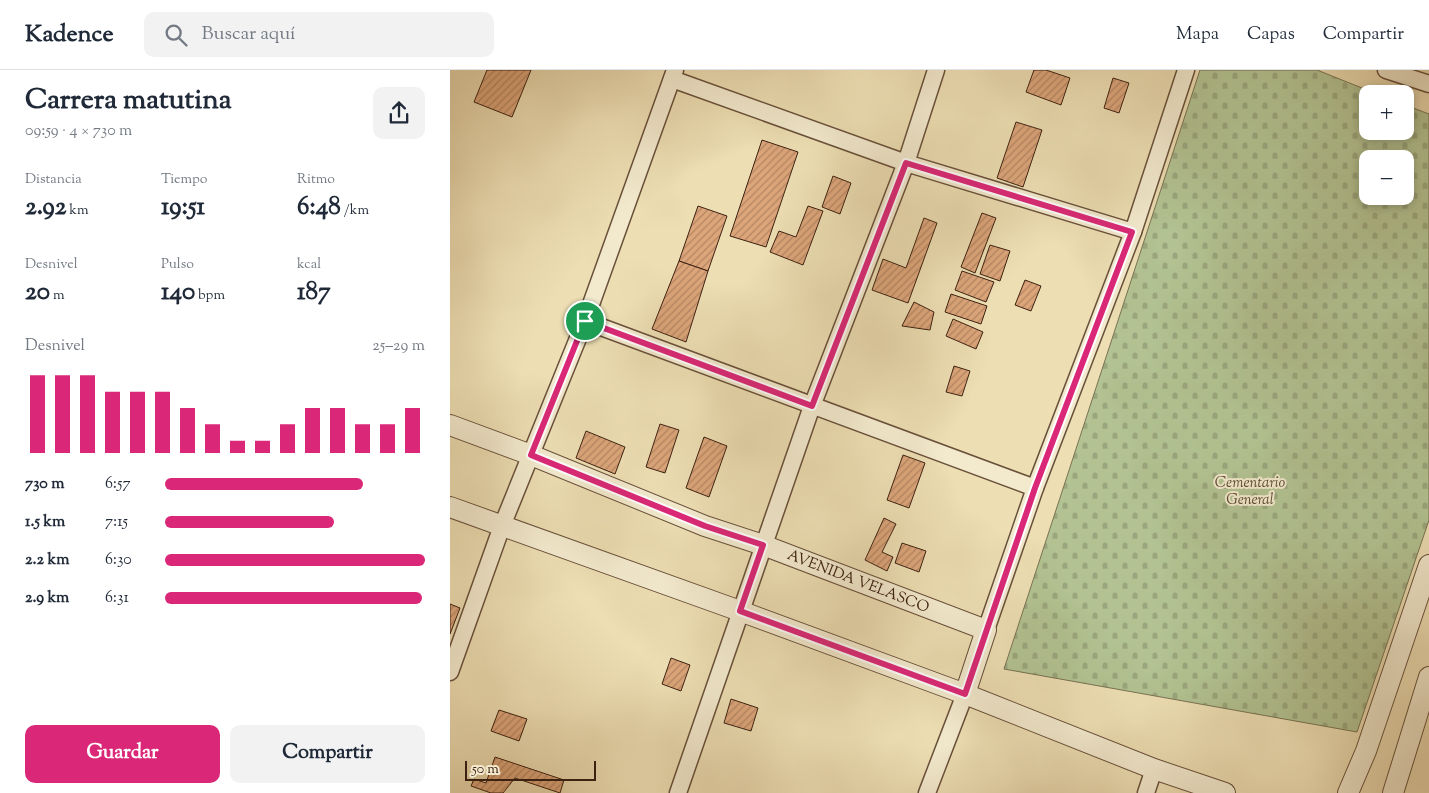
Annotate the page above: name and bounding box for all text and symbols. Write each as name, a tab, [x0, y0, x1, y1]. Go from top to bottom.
search box	[144, 12, 494, 57]
text: Kadence	[25, 18, 114, 52]
icon: search	[162, 21, 190, 49]
text: Buscar aquí	[202, 21, 296, 48]
text: Mapa	[1176, 22, 1219, 48]
text: Capas	[1247, 22, 1295, 48]
text: Compartir	[1323, 22, 1404, 48]
text: Carrera matutina	[25, 81, 232, 121]
map controls	[1359, 85, 1414, 205]
button: +	[1359, 85, 1414, 140]
button: share	[373, 87, 425, 139]
text: 09:59 · 4 × 730 m	[25, 120, 132, 143]
button: −	[1359, 150, 1414, 205]
text: Distancia	[25, 170, 82, 190]
text: Tiempo	[161, 170, 207, 190]
text: Ritmo	[297, 170, 335, 190]
text: 2.92	[25, 190, 66, 226]
text: 19:51	[161, 190, 205, 226]
text: 6:48	[297, 190, 341, 226]
text: km	[66, 201, 89, 221]
text: /km	[341, 201, 369, 221]
text: Desnivel	[25, 255, 78, 275]
text: Pulso	[161, 255, 194, 275]
text: kcal	[297, 255, 321, 275]
text: 20	[25, 275, 50, 311]
text: 140	[161, 275, 195, 311]
text: 187	[297, 275, 331, 311]
text: m	[50, 286, 65, 306]
text: bpm	[195, 286, 225, 306]
pin	[564, 300, 606, 342]
icon: arrive	[571, 307, 599, 335]
text: Desnivel	[25, 335, 85, 358]
text: 25–29 m	[372, 335, 425, 358]
text: 730 m	[25, 473, 64, 496]
text: 6:57	[105, 473, 130, 496]
park label: Cementario General	[1215, 473, 1285, 511]
text: 1.5 km	[25, 511, 65, 534]
text: 7:15	[105, 511, 128, 534]
street label: AVENIDA VELASCO	[784, 545, 932, 619]
text: 2.2 km	[25, 549, 69, 572]
text: 6:30	[105, 549, 132, 572]
text: 2.9 km	[25, 587, 69, 610]
text: 6:31	[105, 587, 129, 610]
button: Guardar	[25, 725, 220, 783]
button: Compartir	[230, 725, 425, 783]
scale bar	[465, 758, 596, 781]
text: 50 m	[472, 760, 499, 780]

